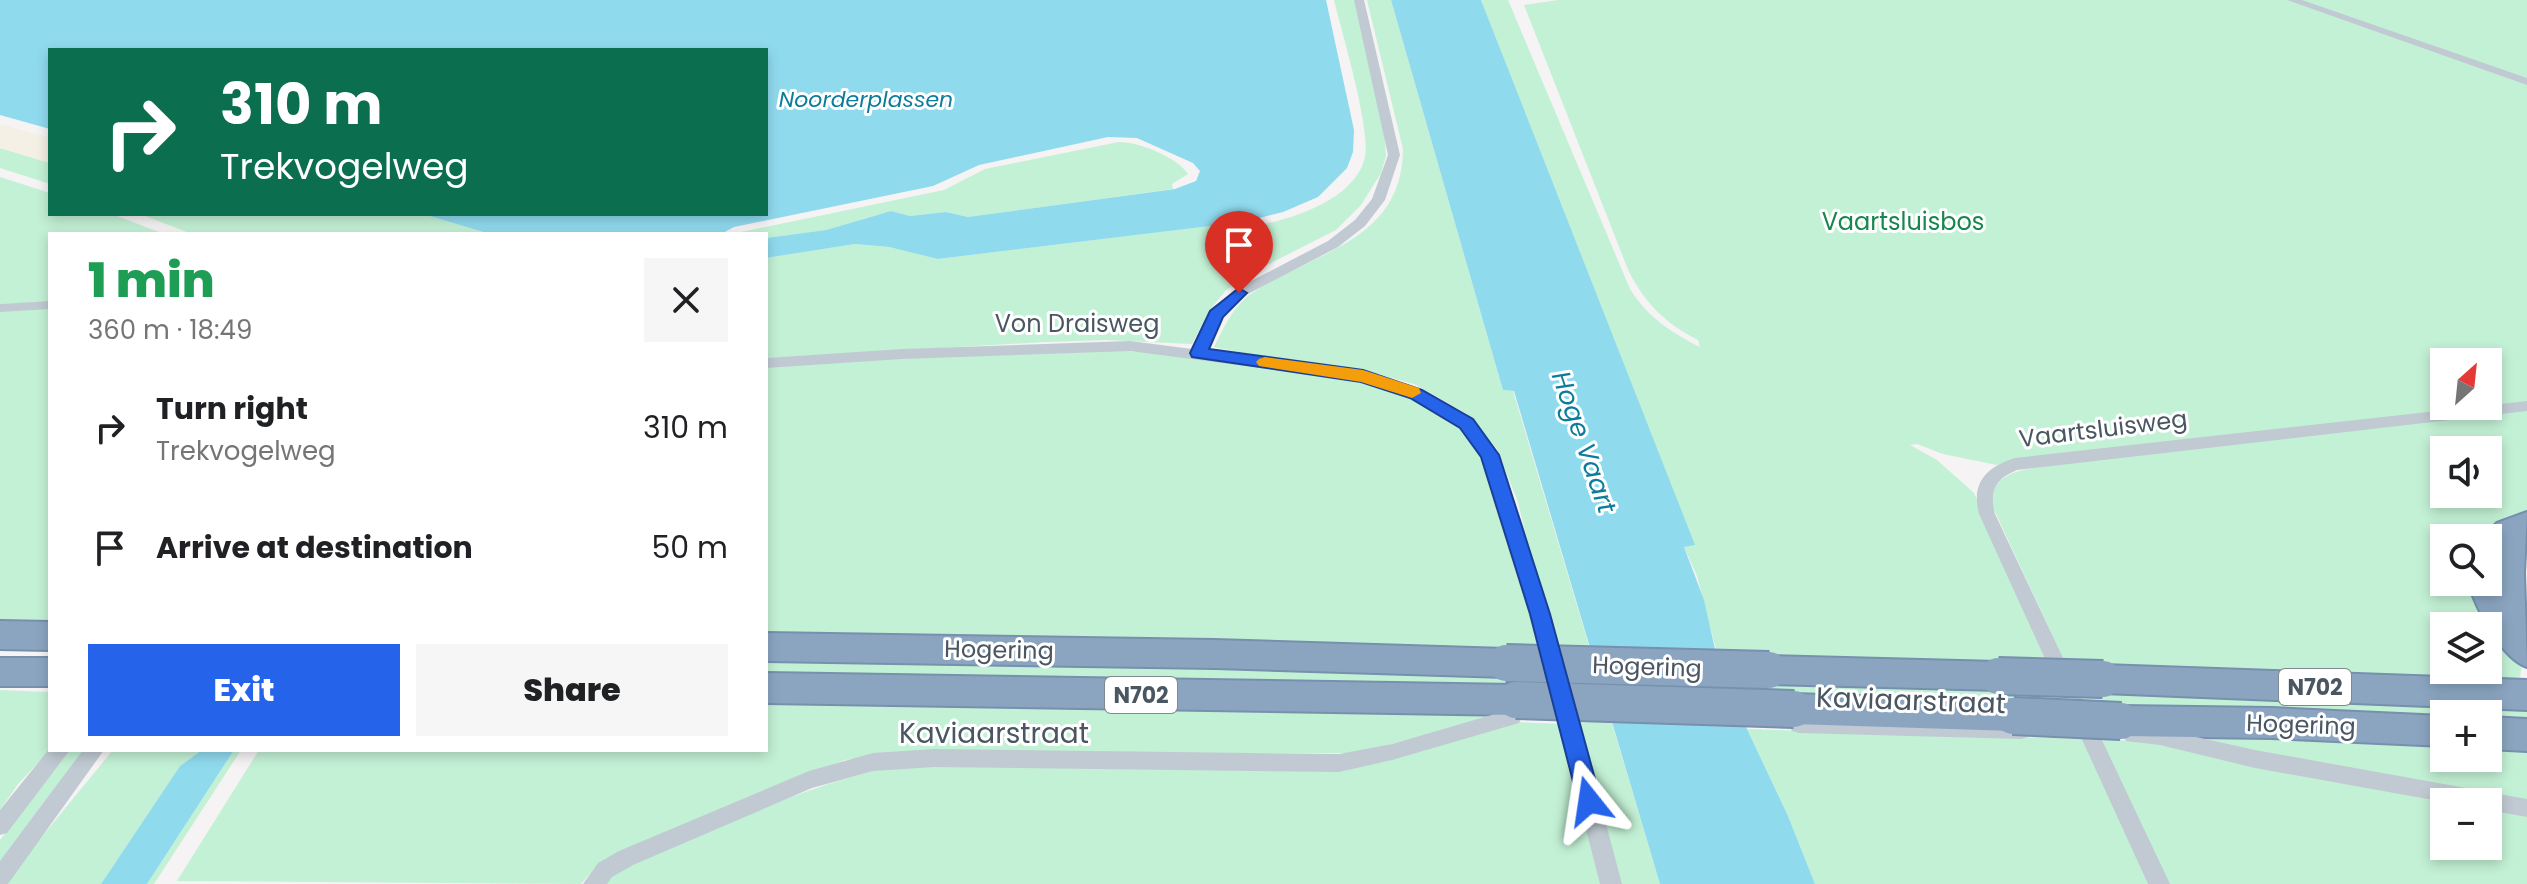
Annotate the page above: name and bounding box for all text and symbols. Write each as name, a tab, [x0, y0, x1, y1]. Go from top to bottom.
text: 310 m	[220, 65, 383, 144]
icon: right	[88, 80, 192, 184]
water label: Noorderplassen	[779, 84, 953, 115]
text: Trekvogelweg	[220, 141, 469, 192]
park label: Vaartsluisbos	[1822, 205, 1984, 238]
pin	[1205, 211, 1273, 293]
icon: arrive	[1217, 223, 1261, 267]
text: 1 min	[88, 247, 215, 314]
button: close	[644, 258, 728, 342]
street label: Von Draisweg	[995, 307, 1159, 340]
text: 360 m · 18:49	[88, 312, 252, 348]
north arrow	[2430, 348, 2502, 420]
map controls	[2430, 348, 2502, 860]
water label: Hoge Vaart	[1543, 366, 1625, 518]
text: Turn right	[156, 387, 308, 430]
street label: Vaartsluisweg	[2017, 402, 2189, 455]
icon: right	[88, 406, 132, 450]
text: 310 m	[643, 406, 728, 449]
text: Trekvogelweg	[156, 433, 336, 469]
button: sound	[2430, 436, 2502, 508]
button: search	[2430, 524, 2502, 596]
icon: arrive	[88, 526, 132, 570]
text: Arrive at destination	[156, 526, 473, 569]
text: 50 m	[651, 526, 728, 569]
button: layers	[2430, 612, 2502, 684]
street label: Hogering	[944, 632, 1054, 667]
button: Exit	[88, 644, 400, 736]
button: Share	[416, 644, 728, 736]
street label: Hogering	[1592, 648, 1702, 685]
road number: N702	[2279, 669, 2351, 705]
road number: N702	[1105, 677, 1177, 713]
street label: Kaviaarstraat	[1815, 678, 2007, 723]
button: +	[2430, 700, 2502, 772]
street label: Hogering	[2246, 706, 2356, 743]
street label: Kaviaarstraat	[899, 714, 1089, 753]
position arrow	[1547, 759, 1631, 843]
button: −	[2430, 788, 2502, 860]

